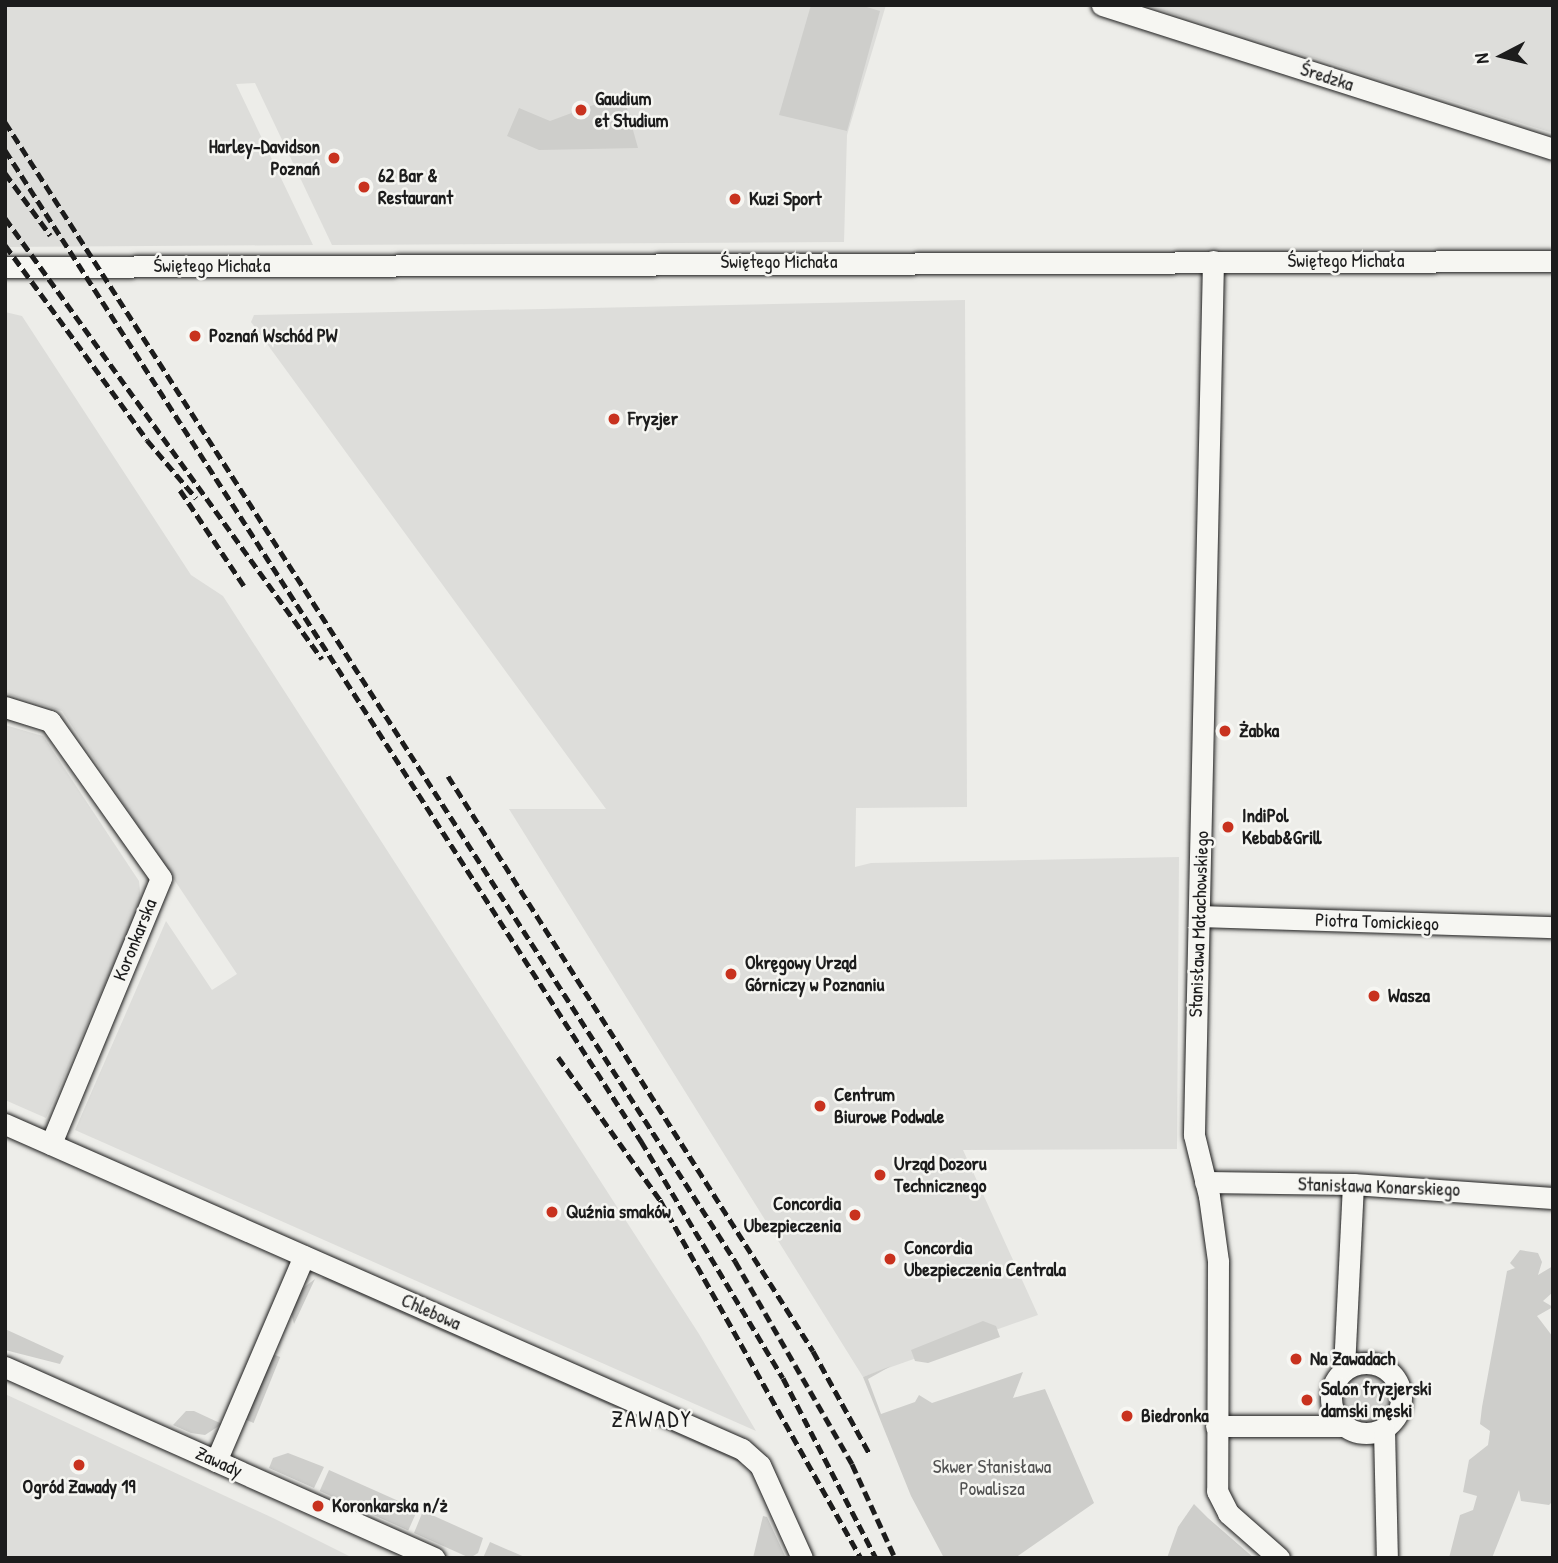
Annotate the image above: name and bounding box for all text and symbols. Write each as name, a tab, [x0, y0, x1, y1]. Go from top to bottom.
north arrow	[1467, 21, 1537, 91]
text: N	[1468, 52, 1495, 65]
street label: Średzka	[1298, 58, 1356, 96]
place label: Gaudium et Studium	[595, 88, 669, 132]
marker: Gaudium et Studium	[573, 102, 589, 118]
place label: Harley-Davidson Poznań	[209, 136, 320, 180]
marker: Harley-Davidson Poznań	[326, 150, 342, 166]
place label: 62 Bar & Restaurant	[378, 165, 453, 209]
marker: 62 Bar & Restaurant	[356, 179, 372, 195]
place label: Kuzi Sport	[749, 188, 822, 210]
marker: Kuzi Sport	[727, 191, 743, 207]
street label: Świętego Michała	[1288, 250, 1404, 272]
street label: Świętego Michała	[721, 251, 837, 273]
street label: Świętego Michała	[154, 255, 270, 277]
place label: Poznań Wschód PW	[209, 325, 338, 347]
marker: Poznań Wschód PW	[187, 328, 203, 344]
place label: Fryzjer	[628, 408, 678, 430]
marker: Fryzjer	[606, 411, 622, 427]
place label: Żabka	[1239, 720, 1279, 742]
marker: Żabka	[1217, 723, 1233, 739]
place label: IndiPol Kebab&Grill	[1242, 805, 1322, 849]
marker: IndiPol Kebab&Grill	[1220, 819, 1236, 835]
street label: Stanisława Małachowskiego	[1184, 830, 1214, 1018]
street label: Koronkarska	[108, 896, 162, 984]
street label: Piotra Tomickiego	[1315, 908, 1439, 936]
place label: Okręgowy Urząd Górniczy w Poznaniu	[745, 952, 884, 996]
marker: Okręgowy Urząd Górniczy w Poznaniu	[723, 966, 739, 982]
place label: Wasza	[1388, 985, 1430, 1007]
marker: Wasza	[1366, 988, 1382, 1004]
place label: Centrum Biurowe Podwale	[834, 1084, 944, 1128]
marker: Centrum Biurowe Podwale	[812, 1098, 828, 1114]
place label: Urząd Dozoru Technicznego	[894, 1153, 987, 1197]
marker: Urząd Dozoru Technicznego	[872, 1167, 888, 1183]
street label: Stanisława Konarskiego	[1298, 1173, 1460, 1201]
place label: Concordia Ubezpieczenia	[744, 1193, 841, 1237]
place label: Quźnia smaków	[566, 1201, 671, 1223]
marker: Quźnia smaków	[544, 1204, 560, 1220]
marker: Concordia Ubezpieczenia	[847, 1207, 863, 1223]
place label: Concordia Ubezpieczenia Centrala	[904, 1237, 1066, 1281]
marker: Concordia Ubezpieczenia Centrala	[882, 1251, 898, 1267]
street label: Chlebowa	[398, 1289, 464, 1335]
place label: Na Zawadach	[1310, 1348, 1395, 1370]
marker: Na Zawadach	[1288, 1351, 1304, 1367]
place label: Salon fryzjerski damski męski	[1321, 1378, 1432, 1422]
marker: Salon fryzjerski damski męski	[1299, 1392, 1315, 1408]
district label: ZAWADY	[612, 1405, 692, 1433]
place label: Biedronka	[1141, 1405, 1209, 1427]
marker: Biedronka	[1119, 1408, 1135, 1424]
street label: Zawady	[192, 1442, 246, 1482]
park label: Skwer Stanisława Powalisza	[933, 1456, 1051, 1500]
marker: Ogród Zawady 19	[71, 1457, 87, 1473]
place label: Ogród Zawady 19	[23, 1476, 135, 1498]
place label: Koronkarska n/ż	[332, 1495, 448, 1517]
marker: Koronkarska n/ż	[310, 1498, 326, 1514]

